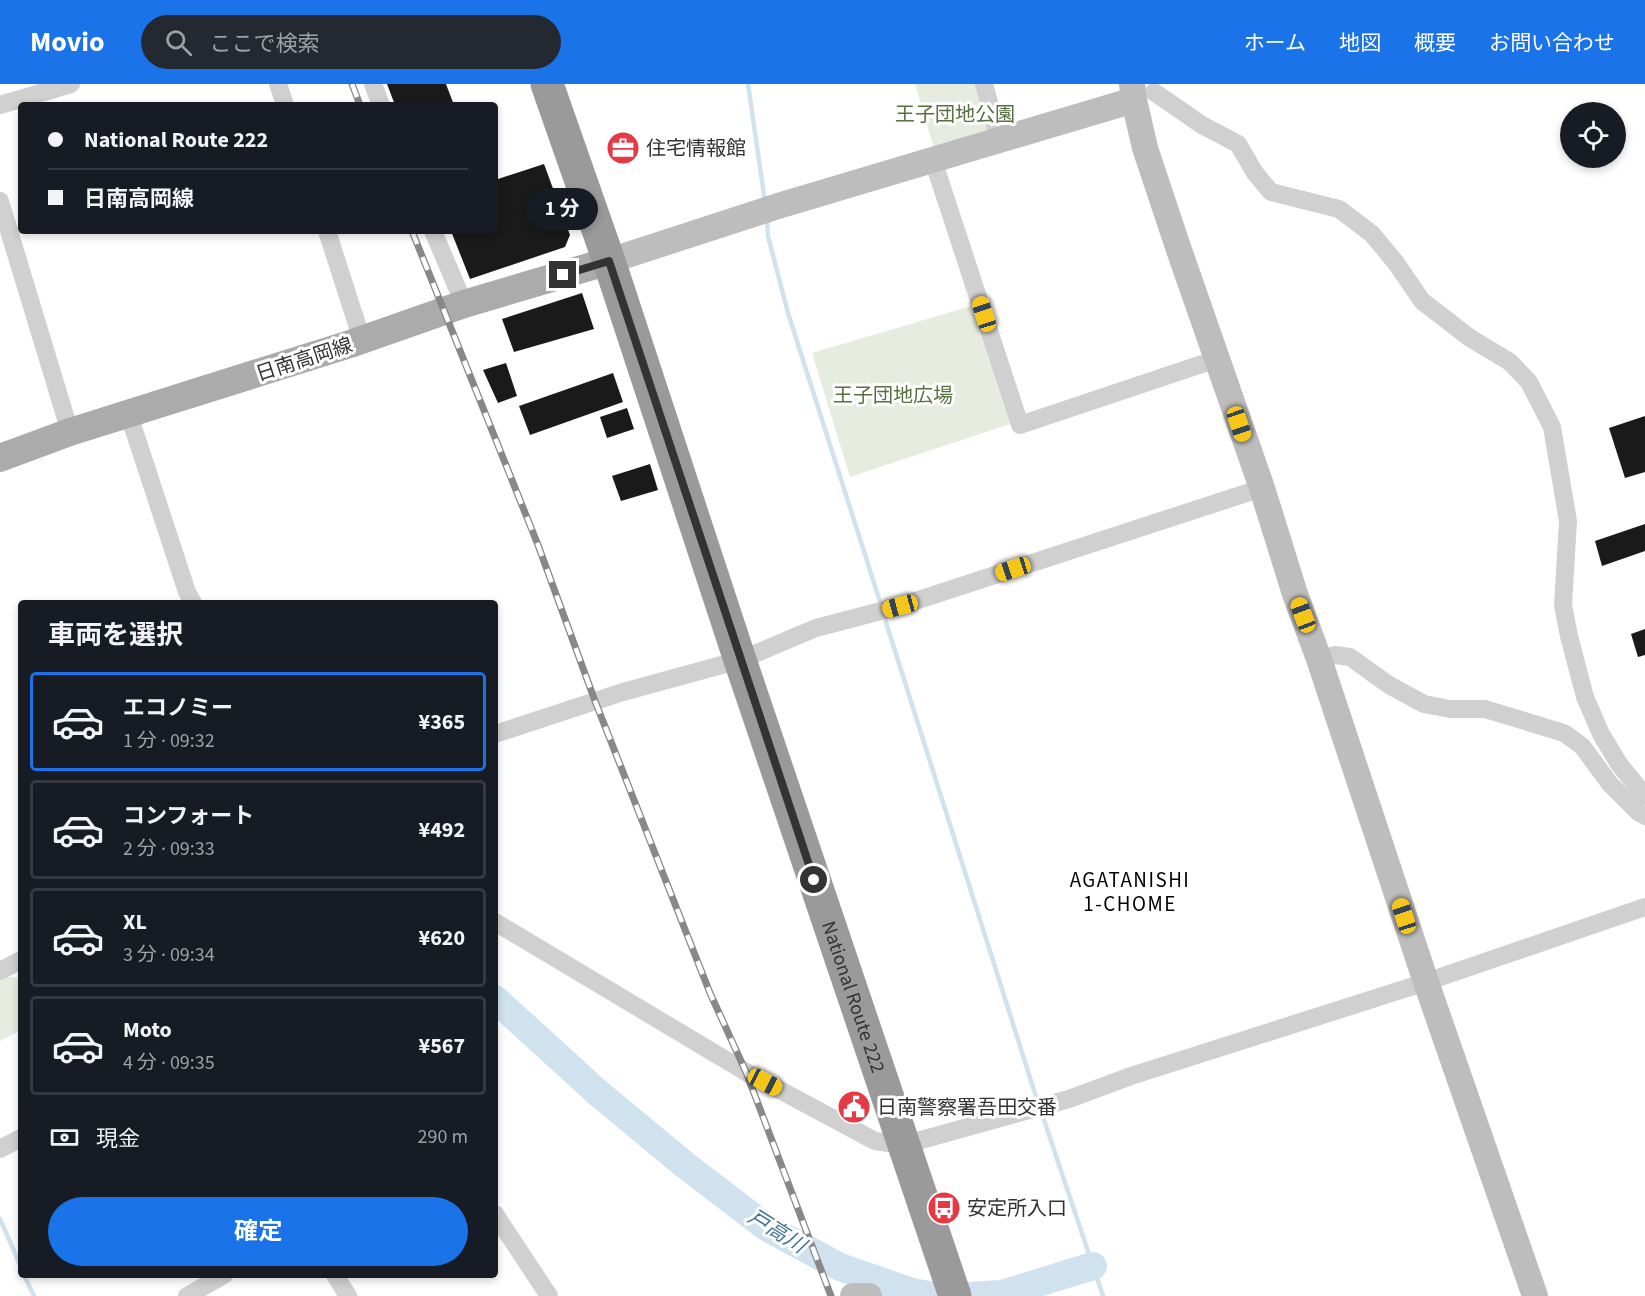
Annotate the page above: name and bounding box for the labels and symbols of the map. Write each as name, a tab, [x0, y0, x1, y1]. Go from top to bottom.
park label: 王子団地公園	[895, 101, 1015, 129]
office icon: 住宅情報館	[605, 130, 641, 166]
place label: 住宅情報館	[646, 135, 746, 163]
callout: 1 分	[527, 188, 599, 230]
route end	[549, 261, 576, 288]
car	[970, 294, 998, 334]
street label: 日南高岡線	[252, 331, 356, 389]
park label: 王子団地広場	[833, 382, 953, 410]
car	[1225, 404, 1253, 444]
car	[993, 555, 1033, 583]
car	[880, 593, 920, 619]
car	[1288, 595, 1318, 635]
district label: AGATANISHI 1-CHOME	[1070, 865, 1190, 919]
route start	[800, 866, 827, 893]
car	[1390, 896, 1418, 936]
street label: National Route 222	[814, 917, 892, 1077]
car	[745, 1066, 785, 1098]
public building icon: 日南警察署吾田交番	[836, 1089, 872, 1125]
place label: 日南警察署吾田交番	[877, 1094, 1057, 1122]
bus stop icon: 安定所入口	[926, 1190, 962, 1226]
place label: 安定所入口	[967, 1195, 1067, 1223]
water label: 戸高川	[742, 1202, 813, 1261]

